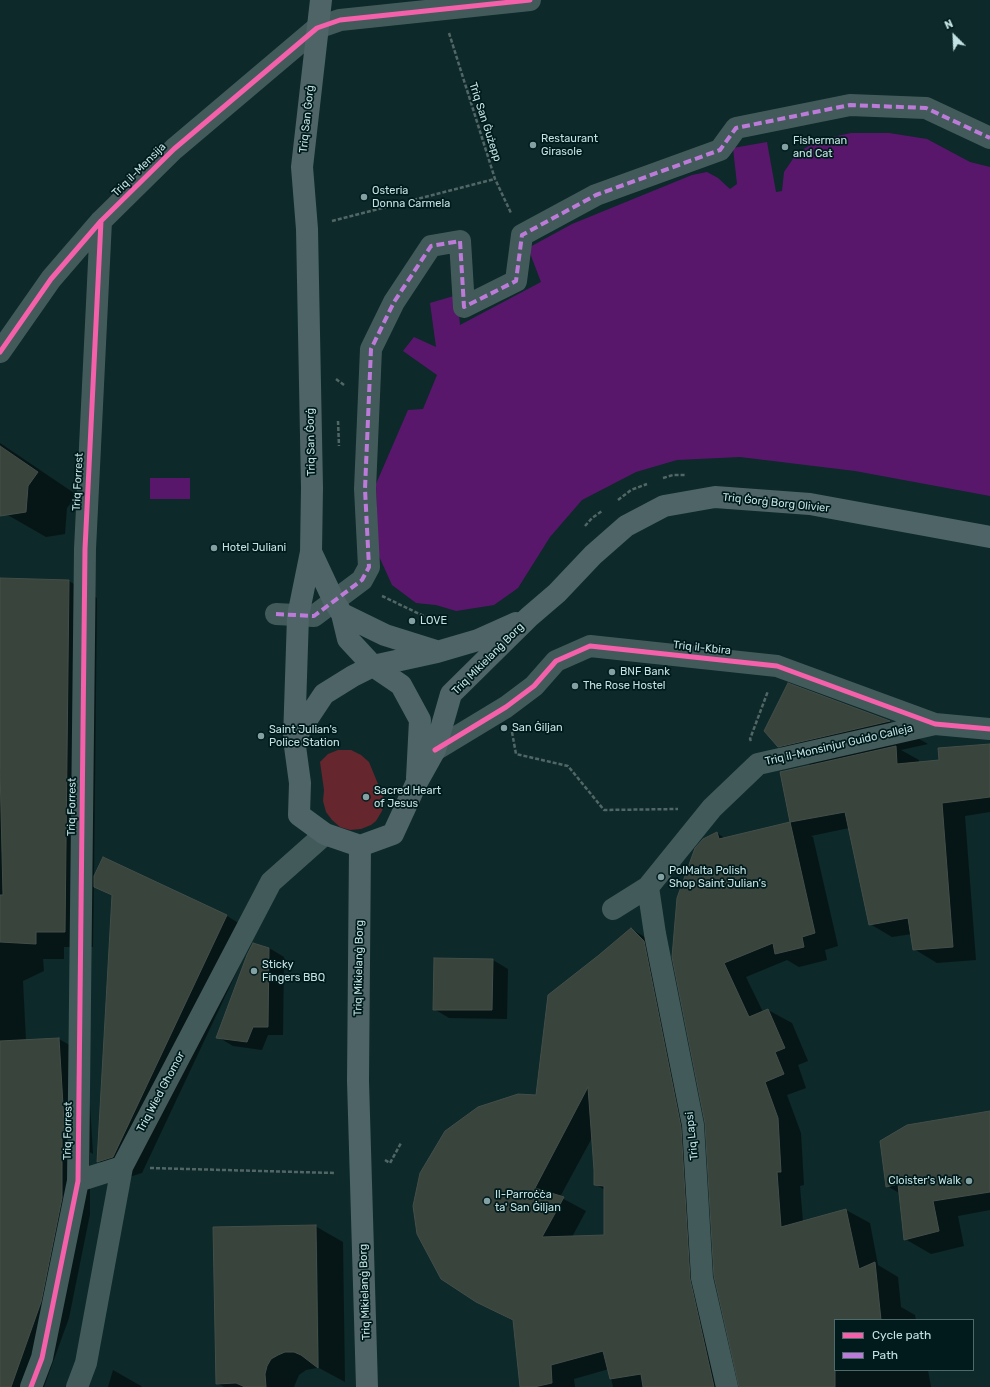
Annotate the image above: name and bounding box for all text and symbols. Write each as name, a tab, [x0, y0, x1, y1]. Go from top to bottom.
north arrow	[934, 16, 974, 56]
text: N	[943, 17, 955, 32]
street label: Triq San Ġużepp	[466, 81, 504, 163]
street label: Triq San Ġorġ	[297, 84, 317, 154]
place label: Restaurant Girasole	[541, 132, 598, 158]
place label: Fisherman and Cat	[793, 134, 847, 160]
street label: Triq il-Mensija	[109, 140, 169, 200]
marker: Restaurant Girasole	[528, 140, 538, 150]
marker: Fisherman and Cat	[780, 142, 790, 152]
place label: Osteria Donna Carmela	[372, 184, 450, 210]
marker: Osteria Donna Carmela	[359, 192, 369, 202]
street label: Triq San Ġorġ	[304, 408, 318, 476]
street label: Triq Forrest	[70, 452, 86, 512]
street label: Triq Ġorġ Borg Olivier	[722, 491, 830, 515]
place label: Hotel Juliani	[222, 541, 286, 555]
marker: Hotel Juliani	[209, 543, 219, 553]
place label: LOVE	[420, 614, 447, 628]
marker: LOVE	[407, 616, 417, 626]
street label: Triq Mikielanġ Borg	[449, 620, 527, 698]
street label: Triq il-Kbira	[672, 638, 732, 658]
place label: BNF Bank	[620, 665, 670, 679]
marker: BNF Bank	[607, 667, 617, 677]
place label: The Rose Hostel	[583, 679, 666, 693]
marker: The Rose Hostel	[570, 681, 580, 691]
place label: San Ġiljan	[512, 721, 563, 735]
street label: Triq il-Monsinjur Guido Calleja	[764, 722, 914, 768]
place label: Saint Julian's Police Station	[269, 723, 340, 749]
marker: San Ġiljan	[499, 723, 509, 733]
marker: Saint Julian's Police Station	[256, 731, 266, 741]
street label: Triq Forrest	[65, 778, 79, 836]
place label: Sacred Heart of Jesus	[374, 784, 441, 810]
marker: Sacred Heart of Jesus	[361, 792, 371, 802]
place label: PolMalta Polish Shop Saint Julian’s	[669, 864, 766, 890]
marker: PolMalta Polish Shop Saint Julian’s	[656, 872, 666, 882]
street label: Triq Mikielanġ Borg	[352, 920, 366, 1016]
place label: Sticky Fingers BBQ	[262, 958, 325, 984]
marker: Sticky Fingers BBQ	[249, 966, 259, 976]
street label: Triq Wied Għomor	[134, 1050, 188, 1134]
street label: Triq Forrest	[61, 1102, 75, 1160]
street label: Triq Lapsi	[683, 1111, 701, 1161]
place label: Cloister's Walk	[888, 1174, 961, 1188]
marker: Cloister's Walk	[964, 1176, 974, 1186]
place label: Il-Parroċċa ta' San Ġiljan	[495, 1188, 561, 1214]
marker: Il-Parroċċa ta' San Ġiljan	[482, 1196, 492, 1206]
street label: Triq Mikielanġ Borg	[357, 1244, 373, 1340]
legend	[834, 1319, 974, 1371]
text: Cycle path	[872, 1328, 931, 1342]
text: Path	[872, 1348, 898, 1362]

